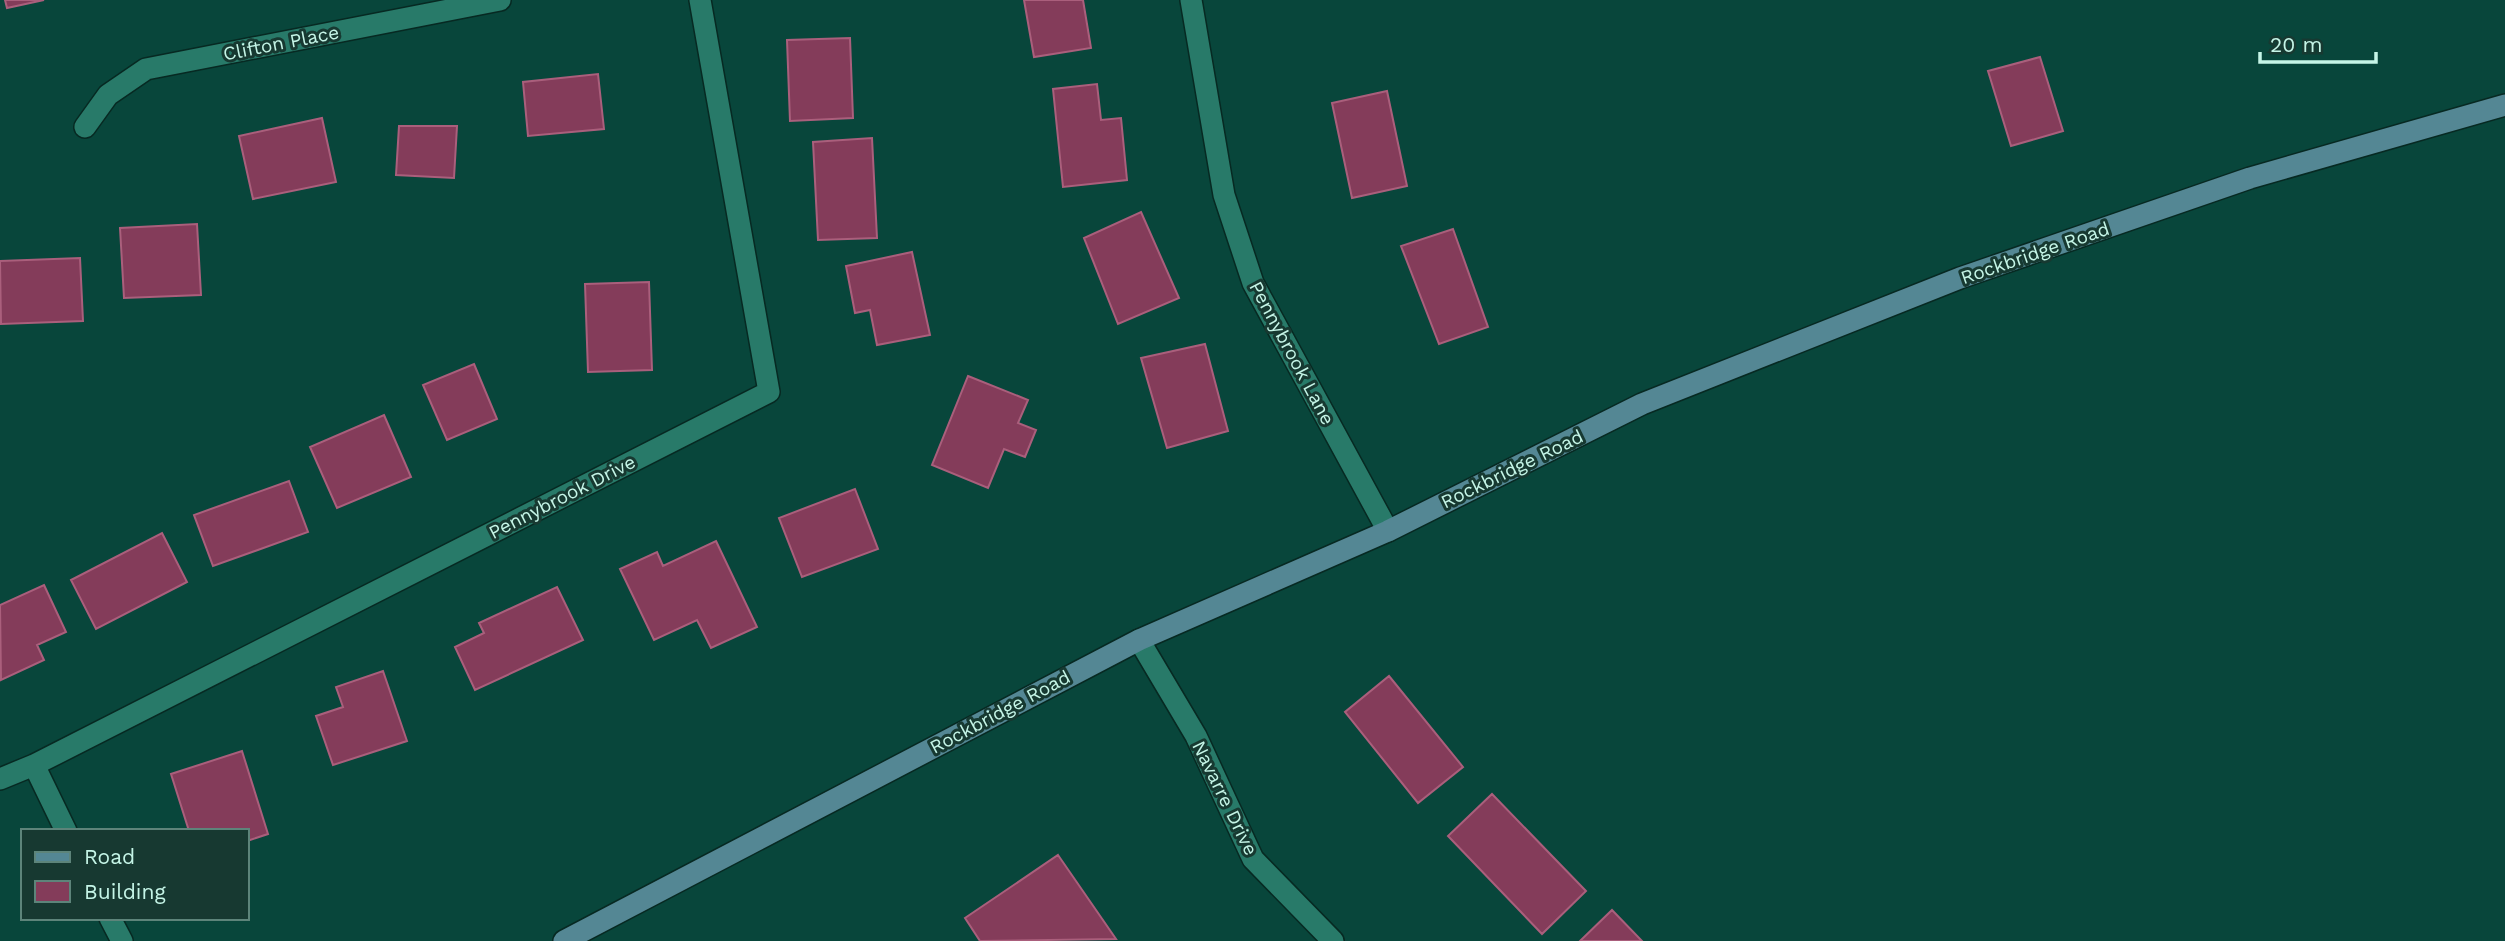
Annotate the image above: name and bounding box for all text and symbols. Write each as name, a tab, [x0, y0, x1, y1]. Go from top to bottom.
street label: Clifton Place	[221, 20, 341, 66]
scale bar	[2260, 21, 2376, 65]
text: 20 m	[2270, 32, 2322, 57]
street label: Rockbridge Road	[1958, 217, 2112, 289]
street label: Pennybrook Lane	[1244, 277, 1340, 429]
street label: Rockbridge Road	[1437, 425, 1587, 513]
street label: Pennybrook Drive	[485, 450, 639, 544]
street label: Rockbridge Road	[926, 665, 1074, 759]
street label: Navarre Drive	[1187, 737, 1263, 859]
legend	[21, 829, 248, 920]
text: Road	[84, 844, 135, 869]
text: Building	[84, 879, 166, 904]

